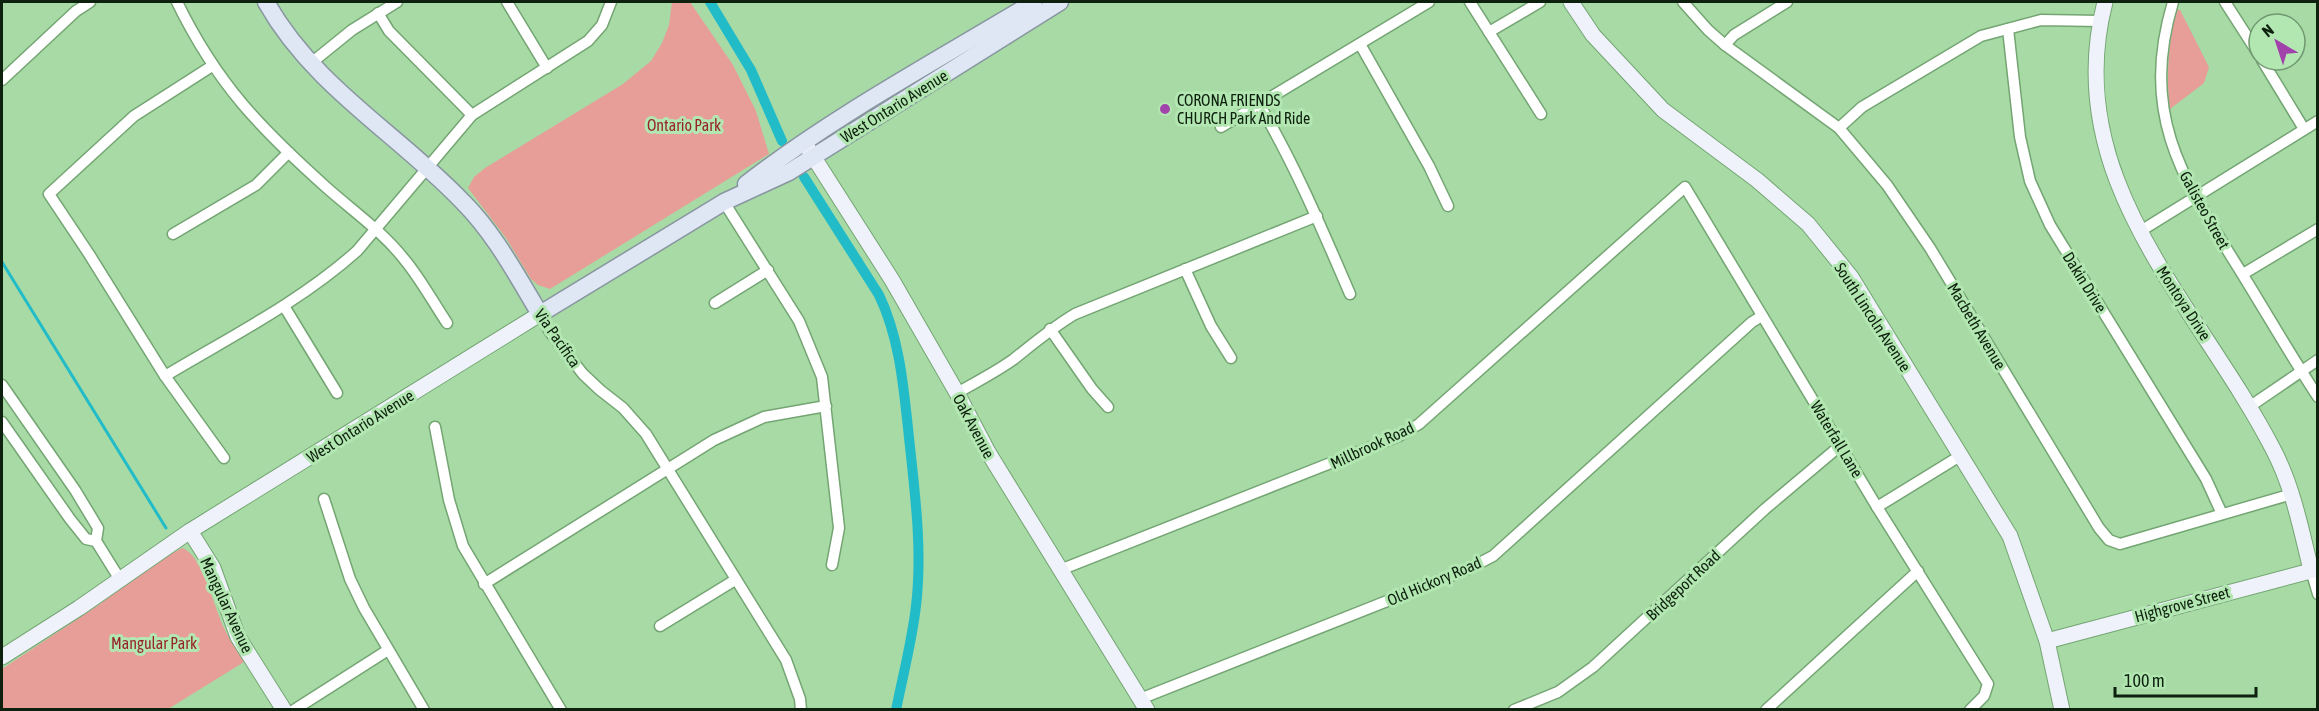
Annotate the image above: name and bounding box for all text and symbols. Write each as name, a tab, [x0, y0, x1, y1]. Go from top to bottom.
north arrow	[2247, 12, 2307, 72]
text: N	[2258, 20, 2277, 40]
street label: West Ontario Avenue	[837, 66, 951, 146]
place label: CORONA FRIENDS CHURCH Park And Ride	[1177, 91, 1310, 127]
marker: CORONA FRIENDS CHURCH Park And Ride	[1158, 102, 1172, 116]
park label: Ontario Park	[647, 116, 721, 134]
street label: Galisteo Street	[2176, 168, 2234, 252]
street label: Dakin Drive	[2059, 249, 2111, 315]
street label: South Lincoln Avenue	[1831, 259, 1915, 375]
street label: Montoya Drive	[2152, 262, 2215, 344]
street label: Macbeth Avenue	[1944, 279, 2010, 373]
street label: Via Pacifica	[531, 305, 585, 371]
street label: West Ontario Avenue	[303, 386, 417, 466]
street label: Oak Avenue	[950, 391, 998, 461]
street label: Waterfall Lane	[1807, 397, 1867, 481]
street label: Millbrook Road	[1327, 418, 1417, 472]
street label: Bridgeport Road	[1642, 546, 1724, 625]
street label: Old Hickory Road	[1384, 553, 1484, 610]
street label: Mangular Avenue	[196, 554, 257, 656]
street label: Highgrove Street	[2133, 583, 2232, 626]
park label: Mangular Park	[111, 634, 197, 653]
scale bar	[2115, 660, 2256, 698]
text: 100 m	[2124, 670, 2165, 691]

